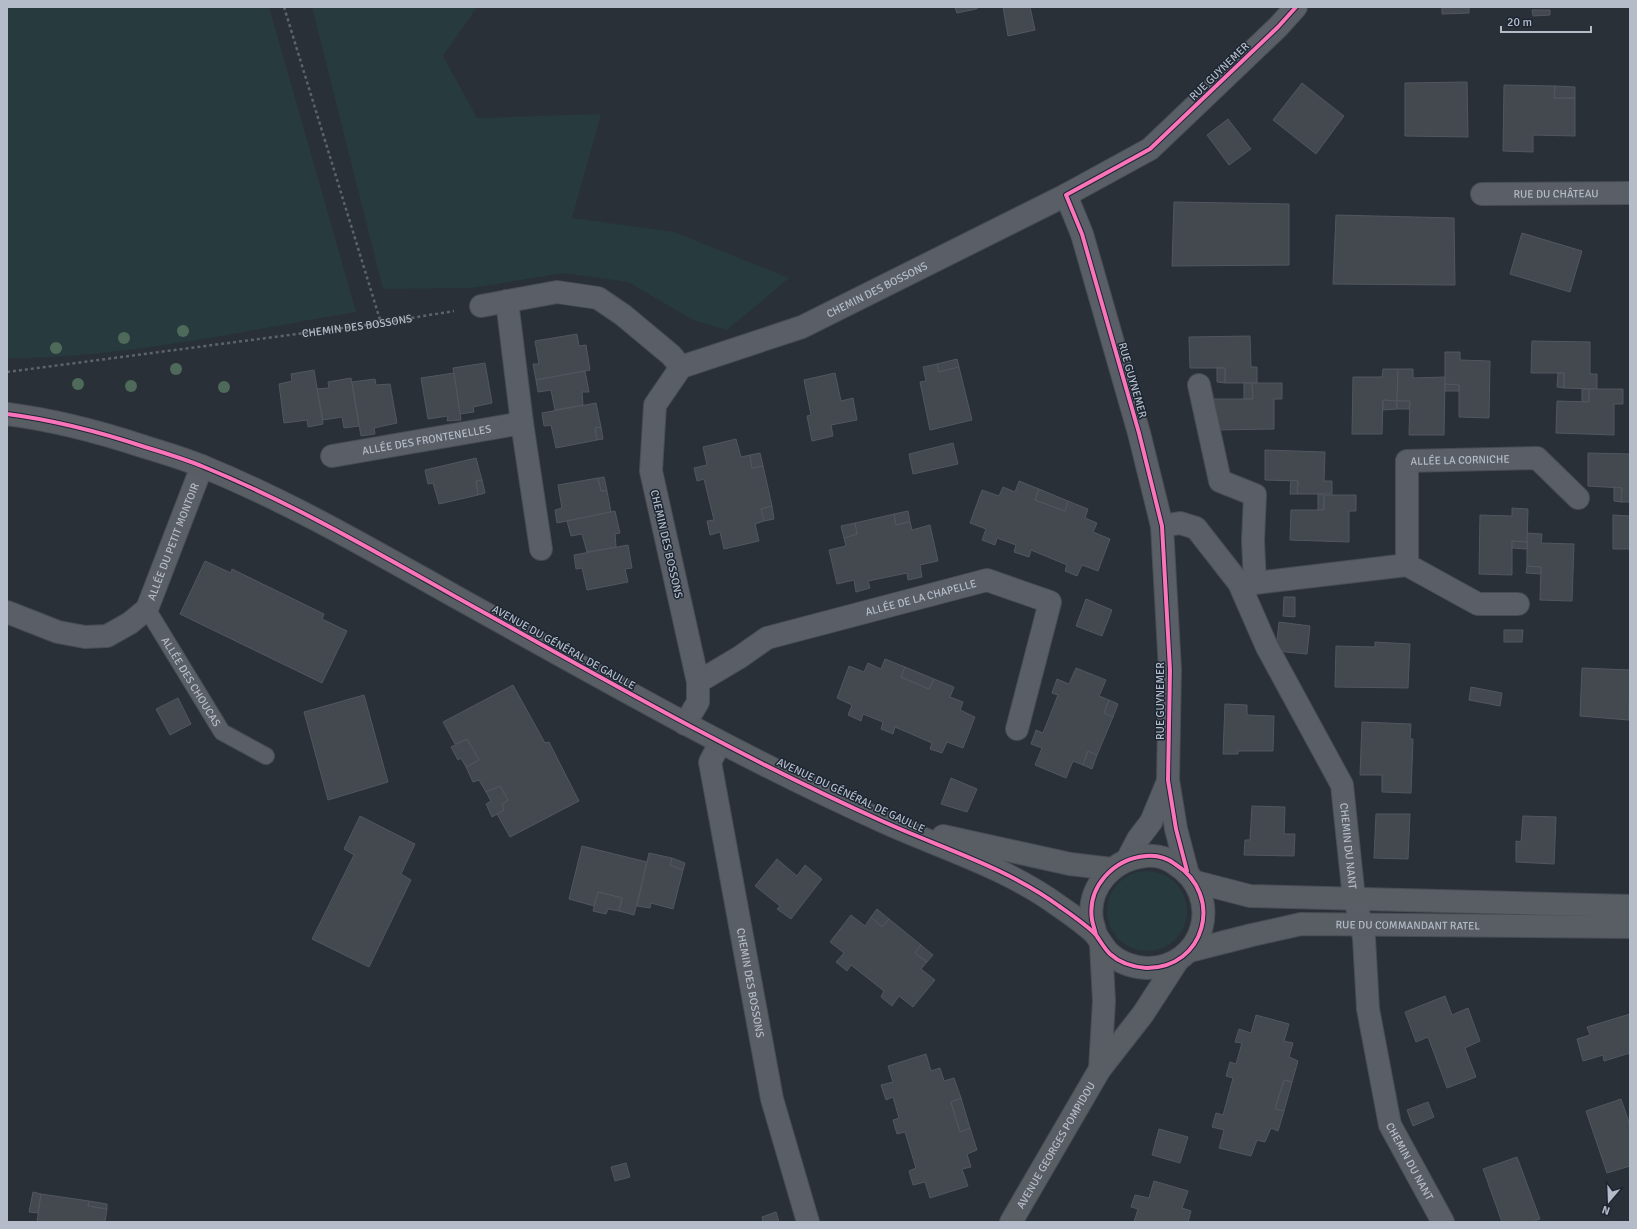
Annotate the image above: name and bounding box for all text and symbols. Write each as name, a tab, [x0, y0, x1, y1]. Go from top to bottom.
scale bar	[1501, 8, 1591, 34]
text: 20 m	[1507, 15, 1532, 30]
street label: RUE GUYNEMER	[1187, 39, 1252, 103]
street label: RUE DU CHÂTEAU	[1513, 186, 1599, 201]
street label: CHEMIN DES BOSSONS	[824, 259, 930, 321]
street label: CHEMIN DES BOSSONS	[301, 312, 413, 340]
street label: RUE GUYNEMER	[1116, 341, 1150, 420]
street label: ALLÉE DES FRONTENELLES	[361, 422, 492, 458]
street label: ALLÉE LA CORNICHE	[1410, 453, 1510, 468]
street label: ALLÉE DU PETIT MONTOIR	[145, 481, 202, 602]
street label: CHEMIN DES BOSSONS	[648, 489, 685, 600]
street label: ALLÉE DE LA CHAPELLE	[864, 577, 978, 619]
street label: AVENUE DU GÉNÉRAL DE GAULLE	[490, 602, 638, 692]
street label: ALLÉE DES CHOUCAS	[158, 635, 223, 729]
street label: RUE GUYNEMER	[1154, 662, 1167, 740]
street label: AVENUE DU GÉNÉRAL DE GAULLE	[775, 754, 927, 836]
street label: CHEMIN DU NANT	[1337, 802, 1359, 890]
street label: RUE DU COMMANDANT RATEL	[1336, 918, 1480, 933]
street label: CHEMIN DES BOSSONS	[734, 927, 767, 1039]
street label: AVENUE GEORGES POMPIDOU	[1014, 1080, 1098, 1211]
street label: CHEMIN DU NANT	[1383, 1120, 1436, 1203]
north arrow	[1589, 1181, 1629, 1221]
text: N	[1600, 1203, 1612, 1217]

